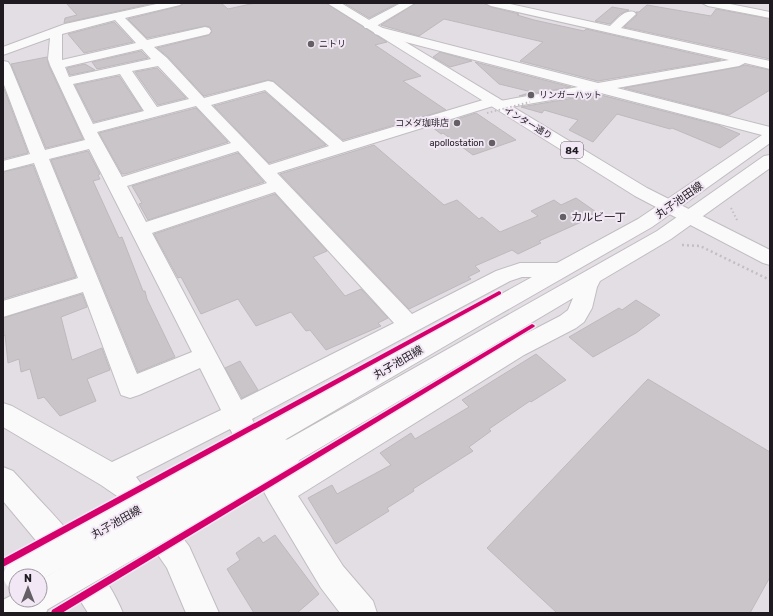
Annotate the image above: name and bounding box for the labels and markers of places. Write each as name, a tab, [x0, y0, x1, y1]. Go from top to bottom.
marker: ニトリ	[306, 39, 316, 49]
place label: ニトリ	[319, 39, 346, 49]
marker: リンガーハット	[526, 90, 536, 100]
place label: リンガーハット	[539, 90, 602, 100]
place label: コメダ珈琲店	[395, 118, 449, 128]
marker: コメダ珈琲店	[452, 118, 462, 128]
place label: apollostation	[430, 138, 484, 148]
marker: apollostation	[487, 138, 497, 148]
place label: カルビ一丁	[571, 211, 626, 224]
marker: カルビ一丁	[558, 212, 568, 222]

